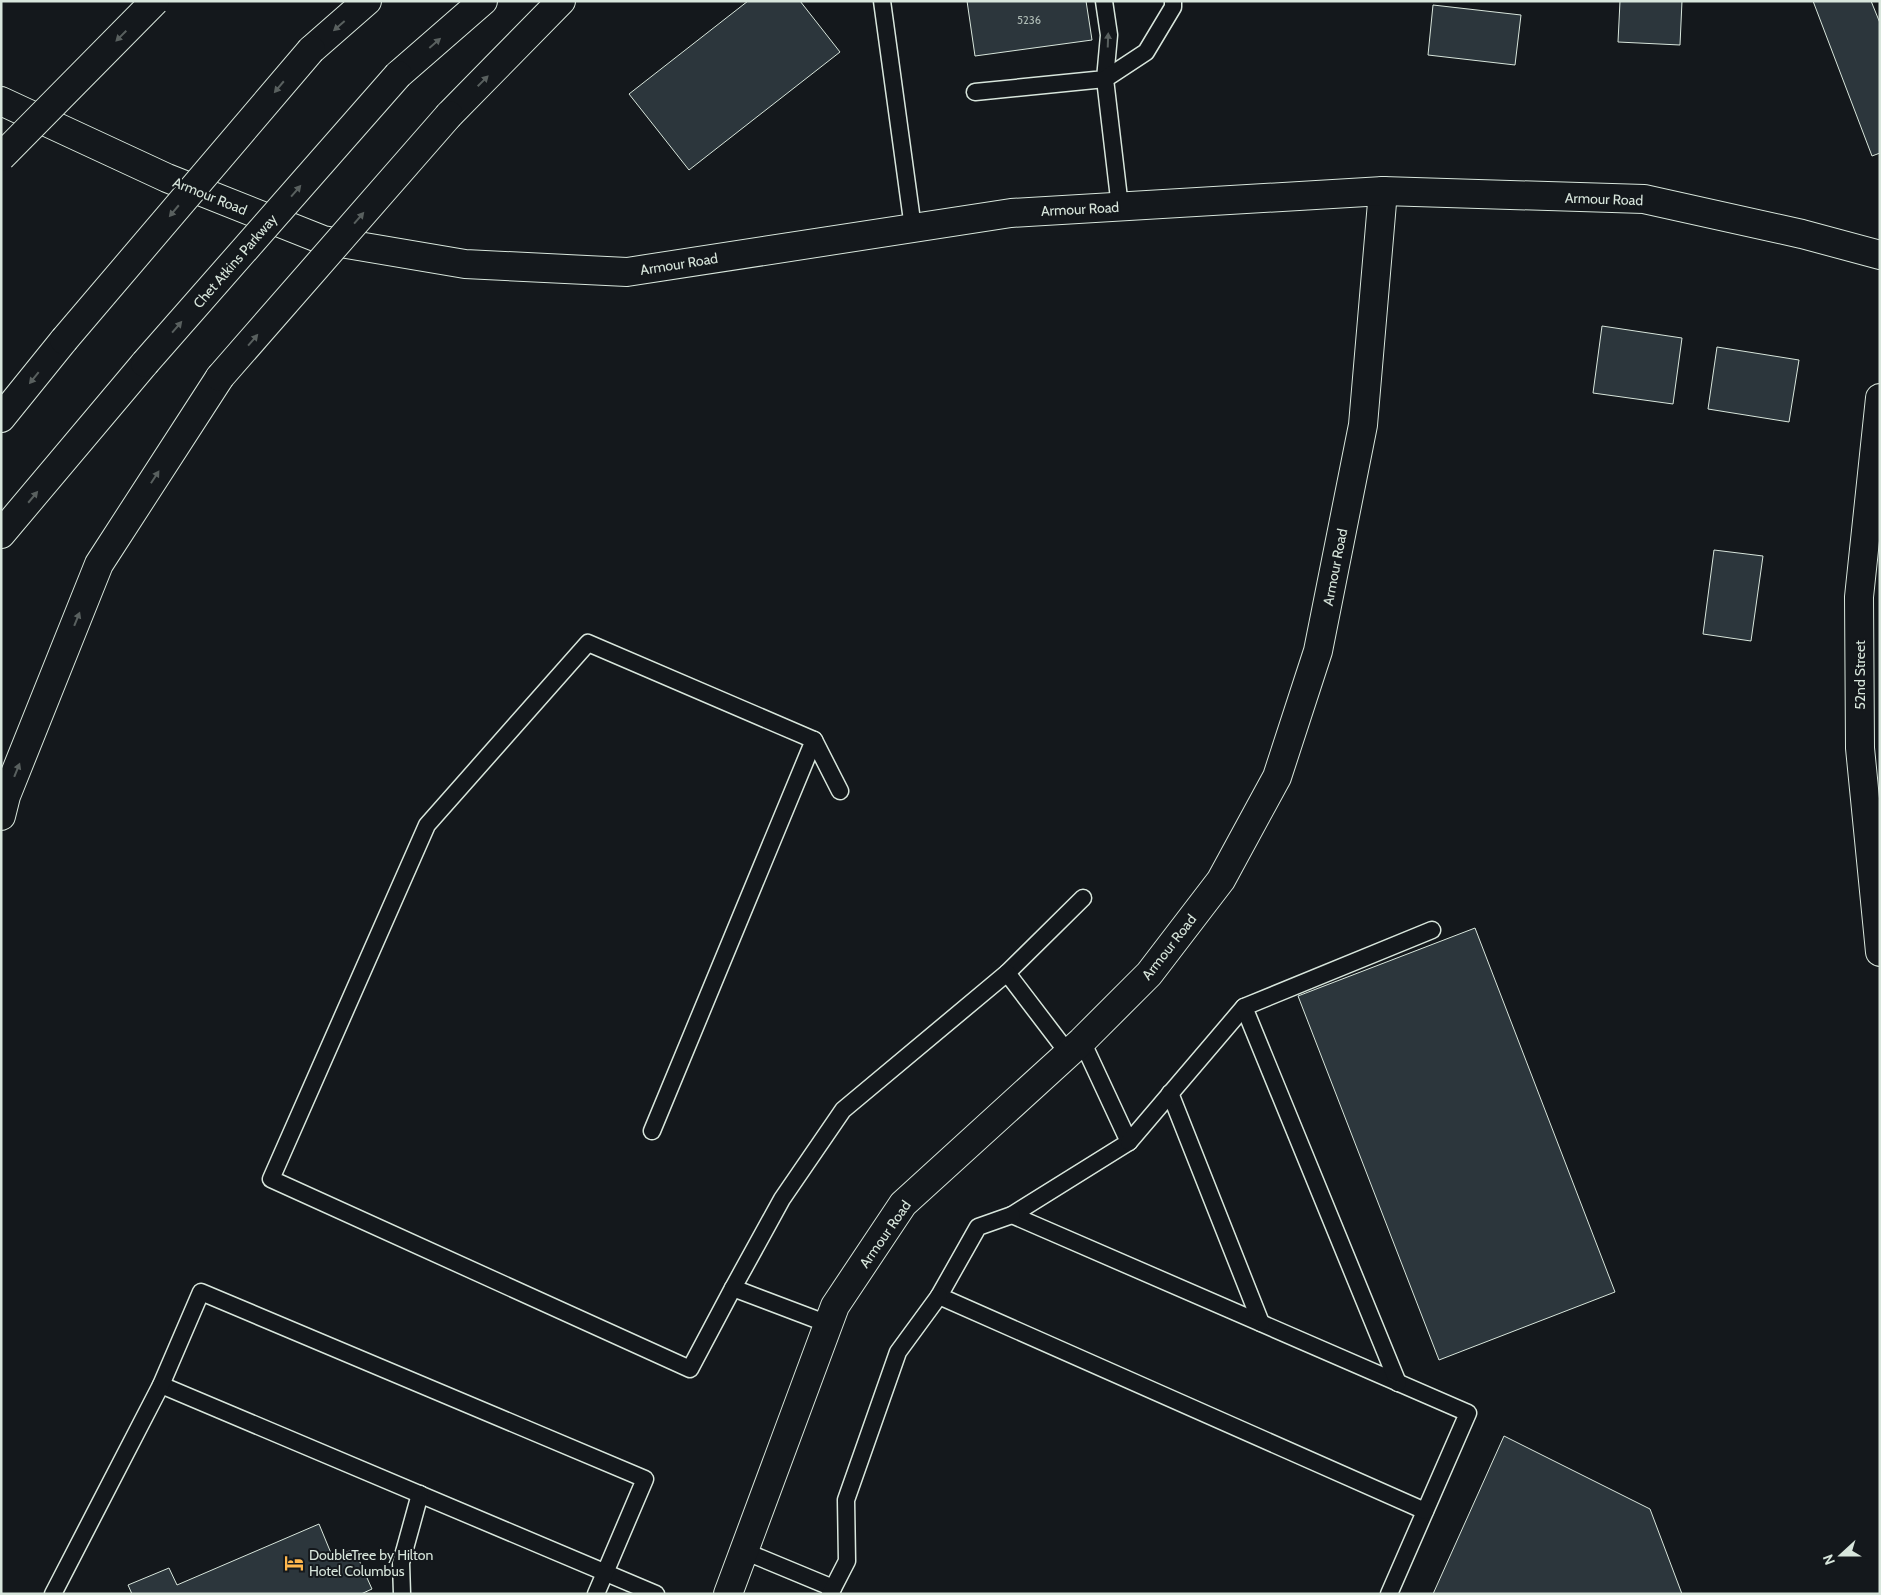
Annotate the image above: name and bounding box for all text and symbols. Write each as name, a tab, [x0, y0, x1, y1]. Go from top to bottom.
house number: 5236	[1017, 13, 1041, 27]
one-way arrow	[332, 20, 345, 31]
one-way arrow	[115, 30, 127, 42]
one-way arrow	[1105, 32, 1113, 48]
one-way arrow	[428, 37, 440, 49]
one-way arrow	[477, 75, 489, 87]
one-way arrow	[274, 81, 285, 93]
street label: Armour Road	[170, 173, 250, 219]
one-way arrow	[290, 186, 302, 198]
street label: Armour Road	[1565, 189, 1643, 209]
street label: Armour Road	[1040, 198, 1120, 220]
one-way arrow	[169, 205, 180, 217]
street label: Chet Atkins Parkway	[189, 210, 281, 312]
one-way arrow	[354, 212, 365, 225]
street label: Armour Road	[639, 249, 719, 279]
one-way arrow	[171, 321, 183, 333]
one-way arrow	[247, 334, 258, 347]
one-way arrow	[28, 371, 39, 384]
one-way arrow	[151, 471, 160, 484]
one-way arrow	[27, 491, 38, 504]
street label: Armour Road	[1319, 527, 1351, 607]
one-way arrow	[73, 611, 81, 626]
street label: 52nd Street	[1851, 640, 1869, 710]
one-way arrow	[13, 762, 21, 777]
street label: Armour Road	[1138, 911, 1200, 983]
street label: Armour Road	[855, 1197, 915, 1271]
north arrow	[1816, 1530, 1866, 1580]
place label: DoubleTree by Hilton Hotel Columbus	[309, 1546, 433, 1580]
hotel icon: DoubleTree by Hilton Hotel Columbus	[283, 1552, 305, 1574]
text: N	[1819, 1552, 1839, 1568]

